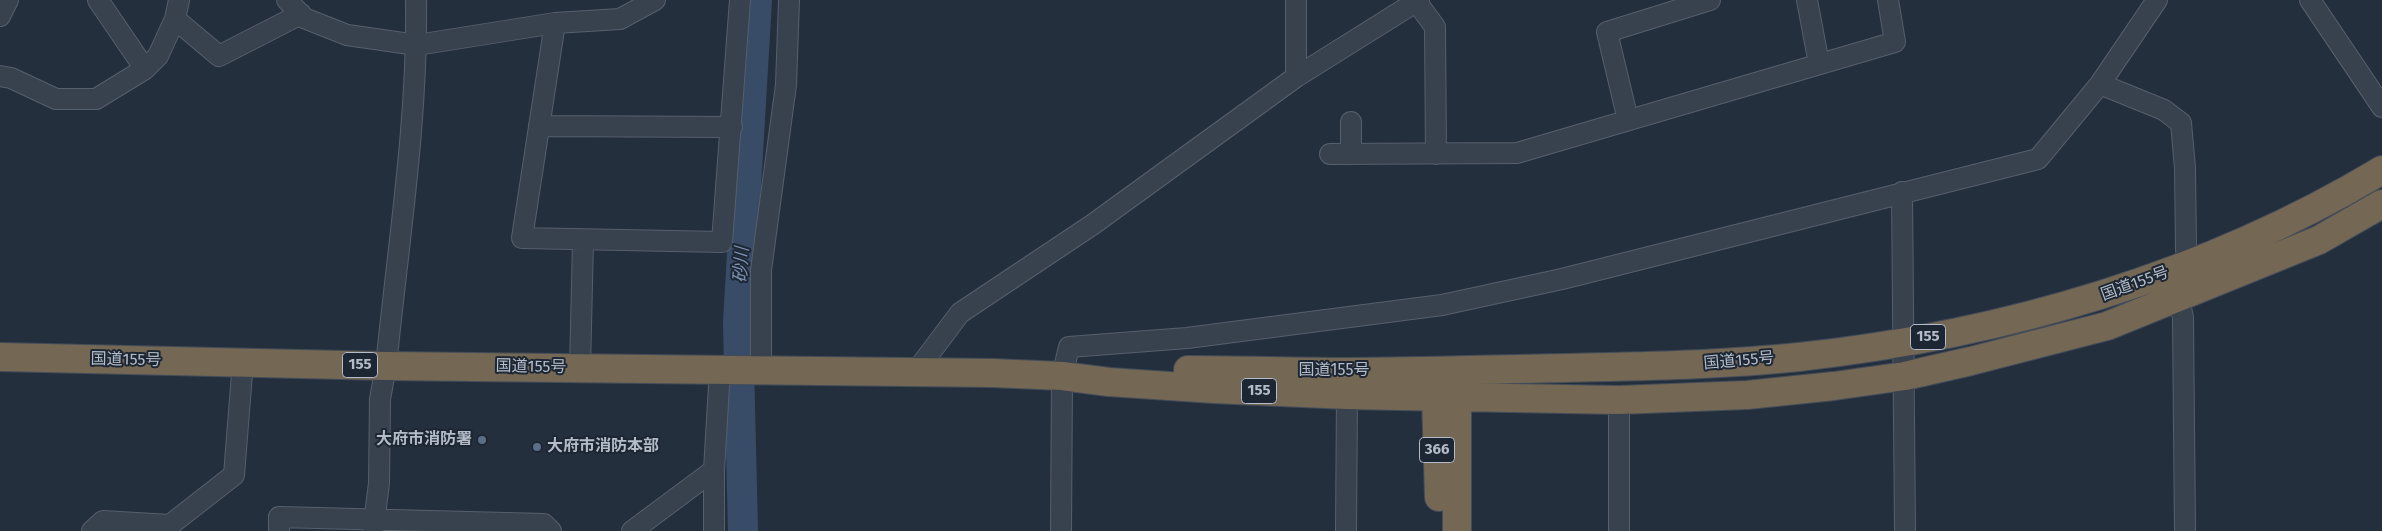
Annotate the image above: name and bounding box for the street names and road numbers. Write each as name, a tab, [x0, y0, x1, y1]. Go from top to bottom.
street label: 国道155号	[2098, 263, 2172, 305]
road number: 155	[1910, 324, 1946, 350]
street label: 国道155号	[1703, 348, 1775, 374]
street label: 国道155号	[90, 350, 162, 370]
road number: 155	[342, 352, 378, 378]
street label: 国道155号	[495, 357, 567, 377]
street label: 国道155号	[1299, 361, 1369, 381]
road number: 155	[1242, 378, 1276, 404]
road number: 366	[1420, 438, 1454, 462]

